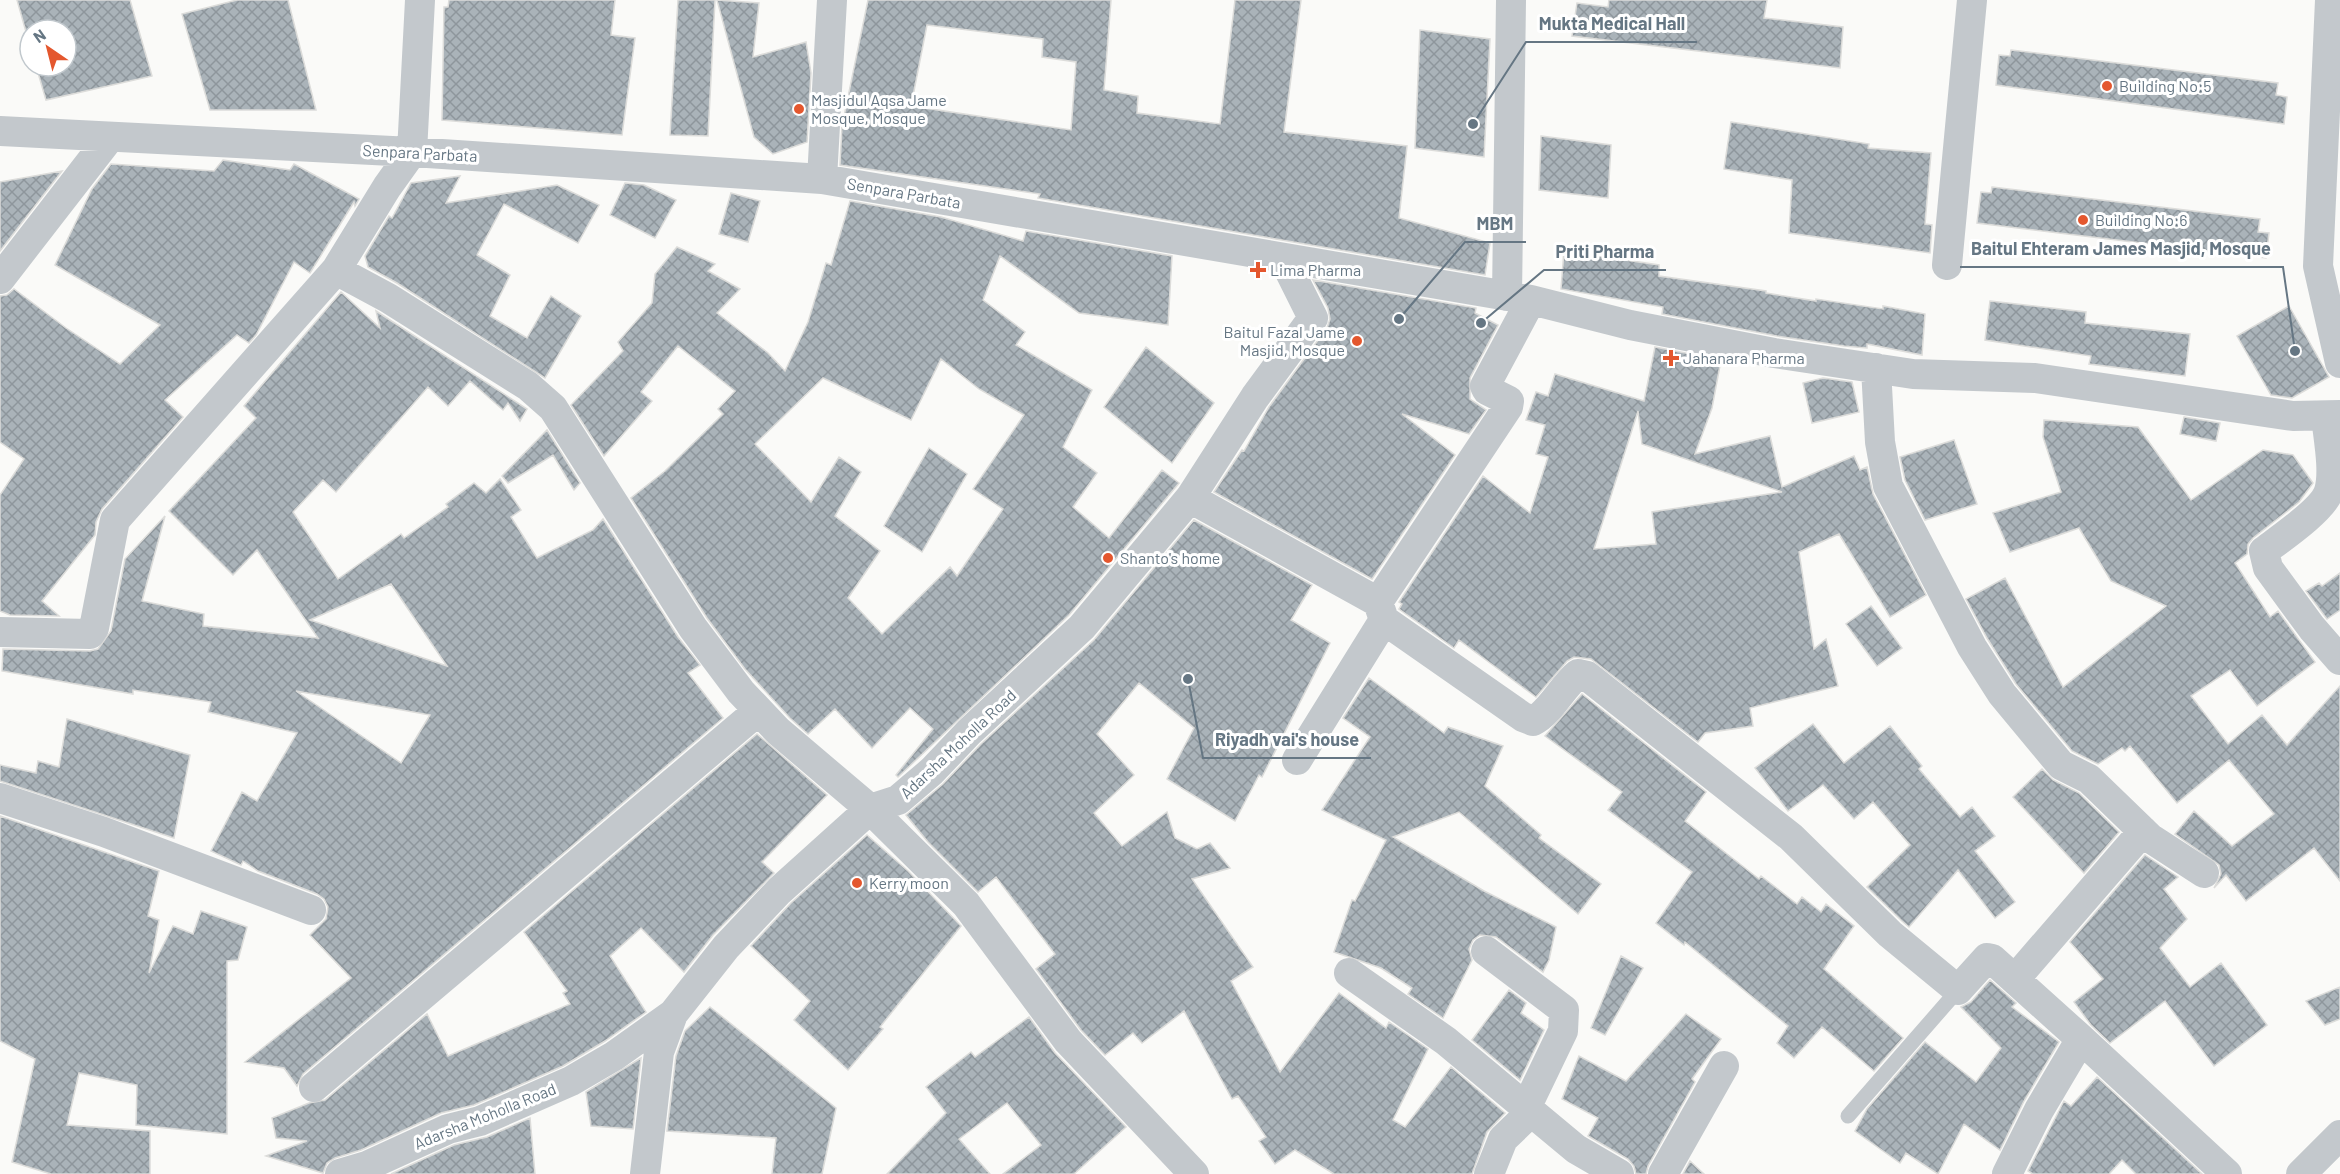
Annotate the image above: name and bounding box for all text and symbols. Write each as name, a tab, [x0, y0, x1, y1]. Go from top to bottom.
callout: Mukta Medical Hall	[1526, 6, 1697, 42]
text: Mukta Medical Hall	[1539, 12, 1685, 34]
north arrow	[18, 18, 78, 78]
text: N	[29, 24, 49, 46]
place label: Building No:5	[2119, 76, 2212, 95]
marker: Building No:5	[2100, 79, 2114, 93]
place label: Masjidul Aqsa Jame Mosque, Mosque	[811, 90, 947, 127]
marker: Masjidul Aqsa Jame Mosque, Mosque	[792, 102, 806, 116]
street label: Senpara Parbata	[362, 140, 478, 165]
street label: Senpara Parbata	[846, 173, 962, 212]
callout: MBM	[1465, 206, 1526, 242]
place label: Building No:6	[2095, 210, 2188, 229]
text: MBM	[1477, 212, 1513, 234]
marker: Building No:6	[2076, 213, 2090, 227]
callout: Baitul Ehteram James Masjid, Mosque	[1960, 231, 2283, 267]
callout: Priti Pharma	[1544, 234, 1666, 270]
text: Baitul Ehteram James Masjid, Mosque	[1971, 237, 2271, 259]
text: Priti Pharma	[1556, 240, 1654, 262]
place label: Lima Pharma	[1270, 260, 1361, 279]
marker: Lima Pharma	[1251, 263, 1265, 277]
place label: Baitul Fazal Jame Masjid, Mosque	[1224, 322, 1345, 359]
marker: Baitul Fazal Jame Masjid, Mosque	[1350, 334, 1364, 348]
place label: Jahanara Pharma	[1683, 348, 1805, 367]
marker: Jahanara Pharma	[1664, 351, 1678, 365]
place label: Shanto's home	[1120, 548, 1220, 567]
marker: Shanto's home	[1101, 551, 1115, 565]
street label: Adarsha Moholla Road	[896, 685, 1020, 802]
callout: Riyadh vai's house	[1203, 722, 1371, 758]
text: Riyadh vai's house	[1215, 728, 1359, 750]
place label: Kerry moon	[869, 873, 949, 892]
marker: Kerry moon	[850, 876, 864, 890]
street label: Adarsha Moholla Road	[411, 1078, 559, 1153]

